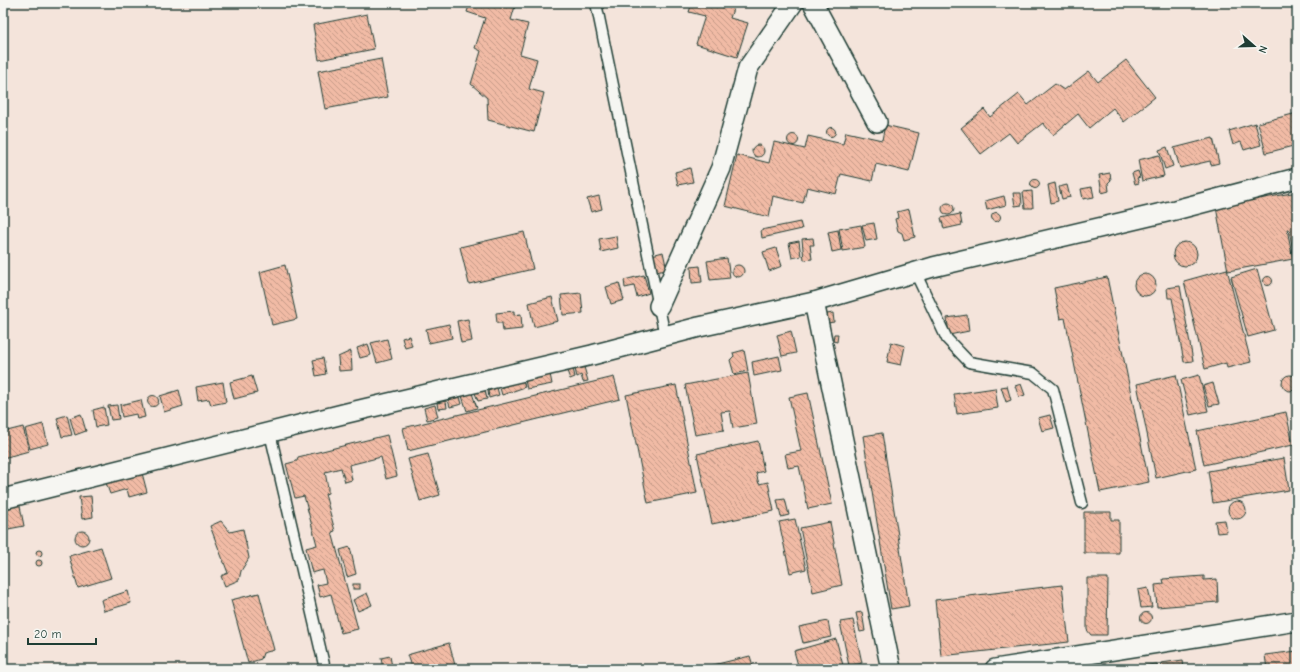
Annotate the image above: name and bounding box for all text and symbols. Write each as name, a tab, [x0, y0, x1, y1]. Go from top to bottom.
north arrow	[1234, 26, 1274, 66]
text: N	[1256, 44, 1270, 55]
scale bar	[28, 620, 96, 646]
text: 20 m	[34, 627, 62, 641]

